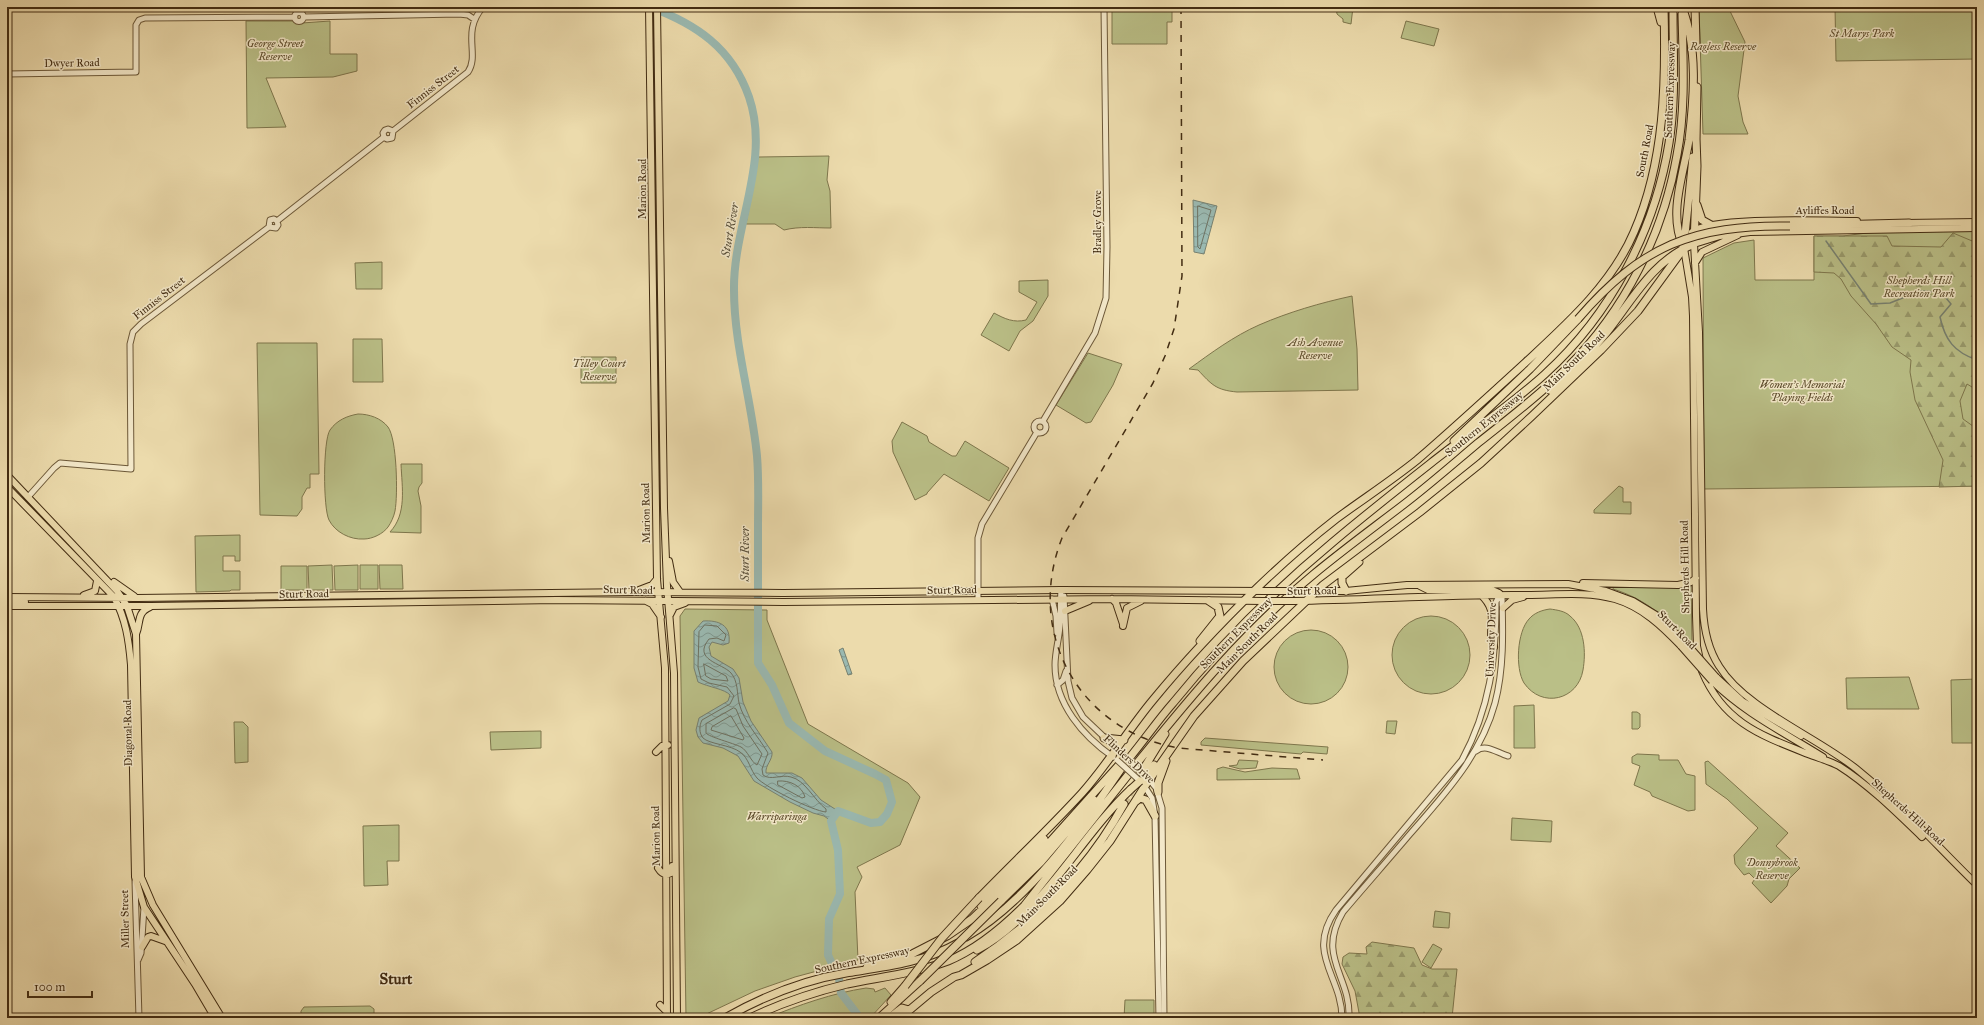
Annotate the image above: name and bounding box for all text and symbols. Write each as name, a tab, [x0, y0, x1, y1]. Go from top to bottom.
park label: St Marys Park	[1829, 27, 1895, 40]
park label: George Street Reserve	[247, 37, 304, 63]
park label: Ragless Reserve	[1689, 40, 1757, 53]
street label: Southern Expressway	[1662, 41, 1678, 138]
street label: Dwyer Road	[44, 56, 100, 70]
street label: Finniss Street	[404, 62, 462, 111]
street label: South Road	[1634, 123, 1657, 179]
street label: Marion Road	[636, 158, 649, 219]
street label: Bradley Grove	[1091, 190, 1104, 254]
water label: Sturt River	[718, 201, 742, 259]
street label: Ayliffes Road	[1794, 204, 1855, 217]
street label: Finniss Street	[130, 273, 188, 322]
park label: Shepherds Hill Recreation Park	[1882, 274, 1955, 300]
street label: Main South Road	[1540, 328, 1608, 394]
park label: Ash Avenue Reserve	[1287, 336, 1343, 362]
park label: Tilley Court Reserve	[572, 357, 626, 383]
park label: Women's Memorial Playing Fields	[1760, 378, 1845, 404]
street label: Southern Expressway	[1442, 388, 1526, 459]
street label: Marion Road	[639, 482, 653, 543]
street label: Shepherds Hill Road	[1678, 520, 1692, 614]
water label: Sturt River	[738, 525, 752, 583]
street label: Sturt Road	[603, 583, 654, 597]
street label: Sturt Road	[927, 583, 978, 597]
street label: Sturt Road	[1287, 584, 1338, 598]
street label: Sturt Road	[279, 587, 330, 601]
street label: Southern Expressway	[1197, 594, 1275, 672]
street label: University Drive	[1483, 602, 1499, 678]
street label: Sturt Road	[1655, 608, 1700, 653]
street label: Main South Road	[1214, 609, 1281, 676]
street label: Diagonal Road	[121, 699, 135, 766]
street label: Flinders Drive	[1101, 732, 1158, 786]
street label: Shepherds Hill Road	[1869, 776, 1947, 848]
street label: Marion Road	[649, 805, 663, 866]
park label: Warriparinga	[747, 810, 807, 824]
park label: Donnybrook Reserve	[1746, 856, 1798, 882]
street label: Main South Road	[1014, 862, 1081, 929]
street label: Miller Street	[118, 889, 132, 948]
street label: Southern Expressway	[813, 943, 911, 976]
district label: Sturt	[380, 970, 413, 988]
scale bar	[28, 973, 92, 999]
text: 100 m	[34, 980, 65, 994]

